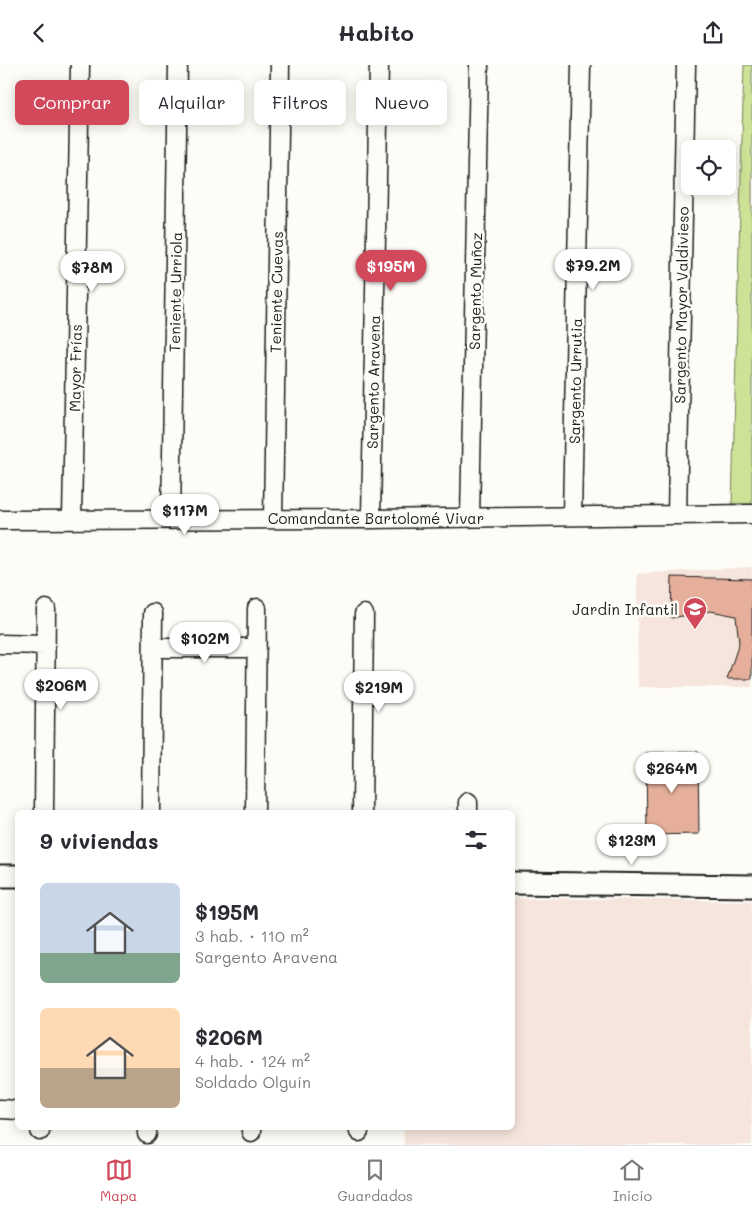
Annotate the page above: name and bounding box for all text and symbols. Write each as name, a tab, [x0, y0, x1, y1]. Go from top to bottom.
text: Habito	[338, 18, 414, 47]
icon: back	[25, 19, 53, 47]
icon: share	[699, 19, 727, 47]
chip: Comprar	[15, 80, 129, 125]
chip: Alquilar	[139, 80, 244, 125]
chip: Filtros	[254, 80, 346, 125]
chip: Nuevo	[356, 80, 447, 125]
map controls	[681, 140, 736, 195]
button: locate	[681, 140, 736, 195]
street label: Sargento Mayor Valdivieso	[669, 206, 693, 404]
street label: Teniente Cuevas	[265, 231, 287, 353]
street label: Teniente Urriola	[164, 232, 186, 352]
street label: Sargento Muñoz	[464, 232, 486, 350]
pin: $195M	[356, 249, 426, 292]
pin: $79.2M	[552, 249, 634, 291]
pin: $78M	[62, 251, 122, 293]
text: $79.2M	[565, 254, 621, 275]
text: $195M	[367, 255, 415, 276]
text: $78M	[71, 256, 113, 277]
street label: Sargento Aravena	[362, 315, 384, 449]
street label: Sargento Urrutia	[564, 318, 586, 444]
street label: Mayor Frías	[64, 324, 86, 412]
pin: $117M	[150, 493, 220, 536]
text: $117M	[162, 499, 208, 520]
street label: Comandante Bartolomé Vivar	[268, 508, 484, 528]
school or university icon: Jardin Infantil	[682, 596, 708, 630]
place label: Jardin Infantil	[572, 599, 678, 619]
pin: $102M	[170, 621, 240, 664]
text: $102M	[180, 627, 230, 648]
pin: $206M	[26, 669, 96, 711]
pin: $219M	[344, 671, 414, 713]
text: $206M	[35, 674, 87, 695]
text: $219M	[355, 676, 403, 697]
pin: $264M	[637, 751, 707, 794]
text: $264M	[646, 757, 698, 778]
pin: $123M	[597, 823, 667, 866]
icon: filters	[462, 826, 490, 854]
text: 9 viviendas	[40, 827, 158, 854]
text: $123M	[608, 829, 656, 850]
text: $195M	[195, 898, 259, 925]
icon: home	[80, 903, 140, 963]
text: 3 hab. · 110 m²	[195, 925, 309, 946]
text: Sargento Aravena	[195, 946, 338, 967]
text: $206M	[195, 1023, 263, 1050]
icon: home	[80, 1028, 140, 1088]
text: 4 hab. · 124 m²	[195, 1050, 310, 1071]
text: Soldado Olguín	[195, 1071, 311, 1092]
tab: Mapa	[100, 1156, 137, 1205]
tab: Guardados	[337, 1156, 413, 1205]
tab: Inicio	[613, 1156, 652, 1205]

